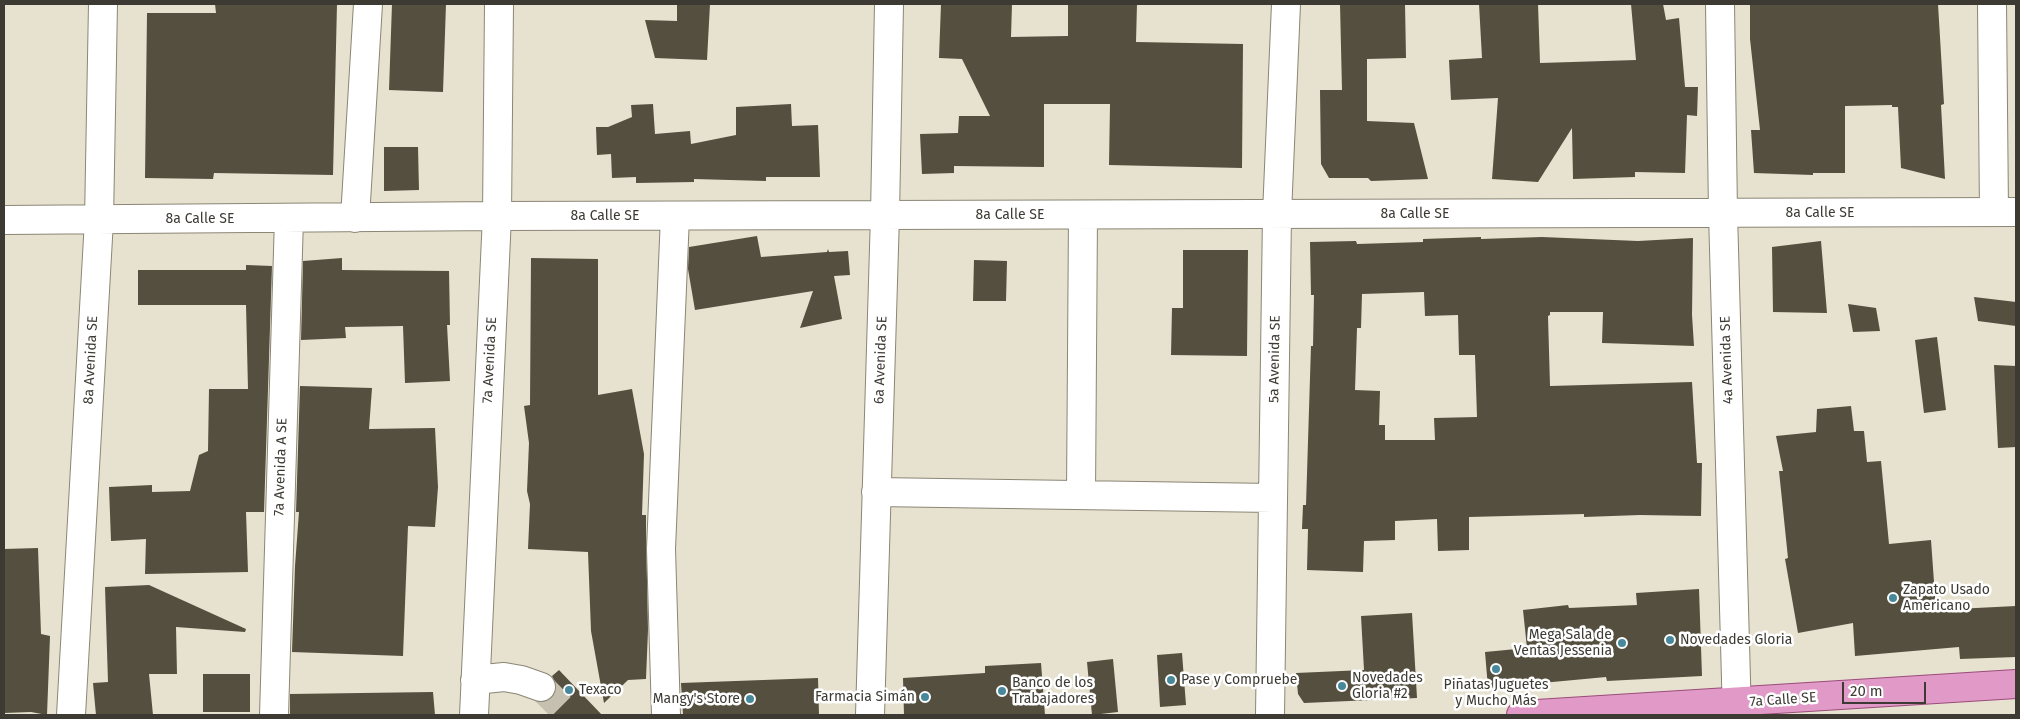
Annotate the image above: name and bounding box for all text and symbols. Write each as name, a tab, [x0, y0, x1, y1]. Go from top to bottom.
street label: 8a Calle SE	[1786, 205, 1854, 221]
street label: 8a Calle SE	[1381, 206, 1449, 222]
street label: 8a Calle SE	[976, 207, 1044, 223]
street label: 8a Calle SE	[571, 208, 639, 224]
street label: 8a Calle SE	[166, 211, 234, 227]
street label: 8a Avenida SE	[80, 315, 102, 405]
street label: 5a Avenida SE	[1266, 315, 1284, 403]
street label: 7a Avenida SE	[479, 316, 501, 404]
street label: 6a Avenida SE	[871, 316, 891, 404]
street label: 4a Avenida SE	[1717, 316, 1737, 404]
street label: 7a Avenida A SE	[271, 418, 291, 516]
place label: Zapato Usado Americano	[1903, 582, 1990, 614]
marker: Zapato Usado Americano	[1887, 592, 1899, 604]
place label: Mega Sala de Ventas Jessenia	[1514, 627, 1612, 660]
place label: Novedades Gloria	[1680, 632, 1792, 648]
marker: Novedades Gloria	[1664, 634, 1676, 646]
marker: Mega Sala de Ventas Jessenia	[1616, 637, 1628, 649]
marker: Piñatas Juguetes y Mucho Más	[1490, 663, 1502, 675]
place label: Novedades Gloria #2	[1352, 670, 1423, 702]
place label: Pase y Compruebe	[1181, 672, 1297, 688]
scale bar	[1845, 672, 1929, 704]
marker: Pase y Compruebe	[1165, 674, 1177, 686]
place label: Banco de los Trabajadores	[1012, 675, 1094, 708]
place label: Piñatas Juguetes y Mucho Más	[1444, 677, 1548, 710]
marker: Novedades Gloria #2	[1336, 680, 1348, 692]
place label: Texaco	[579, 682, 622, 698]
text: 20 m	[1850, 682, 1883, 700]
marker: Texaco	[563, 684, 575, 696]
marker: Banco de los Trabajadores	[996, 685, 1008, 697]
place label: Farmacia Simán	[815, 689, 915, 705]
street label: 7a Calle SE	[1749, 689, 1817, 711]
place label: Mangy's Store	[653, 691, 740, 707]
marker: Farmacia Simán	[919, 691, 931, 703]
marker: Mangy's Store	[744, 693, 756, 705]

